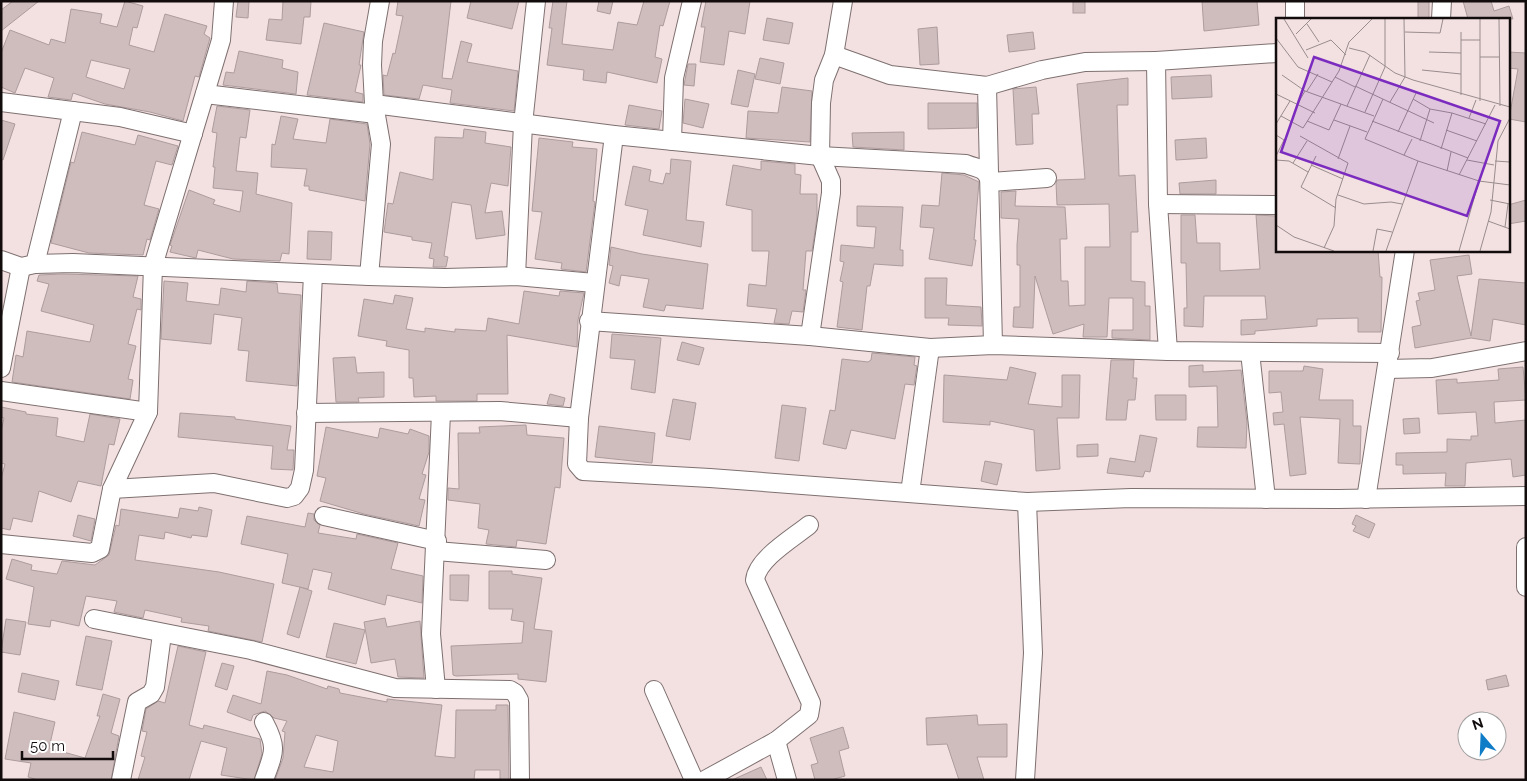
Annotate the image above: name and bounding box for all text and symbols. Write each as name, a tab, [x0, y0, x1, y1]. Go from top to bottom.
inset map	[1276, 18, 1510, 251]
north arrow	[1457, 711, 1507, 761]
text: N	[1470, 714, 1485, 733]
scale bar	[22, 728, 114, 760]
text: 50 m	[30, 737, 65, 755]

